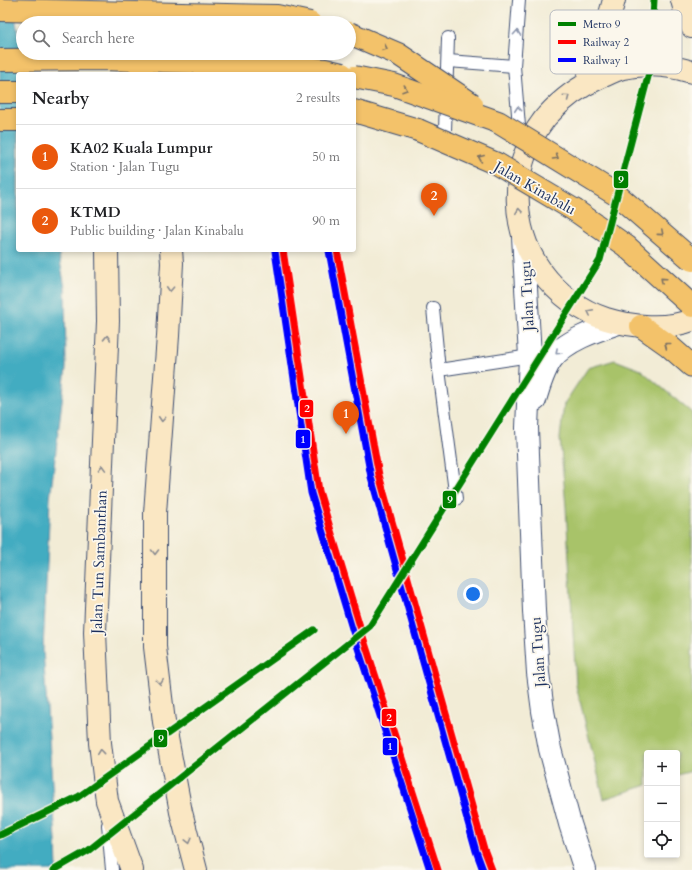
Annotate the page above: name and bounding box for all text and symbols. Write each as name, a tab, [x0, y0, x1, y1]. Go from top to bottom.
legend	[550, 10, 682, 74]
search box	[16, 16, 356, 60]
text: Metro 9	[583, 17, 621, 32]
icon: search	[30, 27, 52, 49]
text: Search here	[62, 28, 135, 48]
one-way arrow	[512, 30, 521, 36]
text: Railway 2	[583, 35, 630, 50]
one-way arrow	[381, 44, 388, 52]
text: Railway 1	[583, 53, 629, 68]
one-way arrow	[402, 85, 409, 93]
text: Nearby	[32, 87, 89, 110]
text: 2 results	[296, 89, 340, 107]
one-way arrow	[563, 95, 570, 102]
one-way arrow	[513, 106, 522, 112]
text: KA02 Kuala Lumpur	[70, 138, 213, 158]
text: 1	[42, 148, 48, 166]
text: 50 m	[312, 148, 340, 166]
one-way arrow	[552, 153, 559, 160]
one-way arrow	[478, 154, 485, 162]
street label: Jalan Kinabalu	[489, 155, 580, 220]
text: Station · Jalan Tugu	[70, 158, 180, 176]
line badge: 9	[613, 170, 629, 189]
text: 9	[618, 172, 624, 187]
pin: 2	[421, 183, 447, 216]
text: KTMD	[70, 202, 121, 222]
one-way arrow	[514, 208, 523, 214]
text: 2	[42, 212, 48, 230]
text: 90 m	[312, 212, 340, 230]
text: Public building · Jalan Kinabalu	[70, 222, 244, 240]
one-way arrow	[656, 228, 664, 235]
street label: Jalan Tugu	[515, 260, 539, 334]
one-way arrow	[660, 277, 668, 284]
one-way arrow	[166, 286, 175, 292]
one-way arrow	[587, 310, 594, 317]
one-way arrow	[103, 335, 112, 341]
one-way arrow	[665, 343, 672, 350]
one-way arrow	[555, 348, 563, 355]
line badge: 2	[299, 399, 314, 418]
text: 2	[304, 401, 310, 416]
pin: 1	[333, 401, 359, 434]
one-way arrow	[157, 416, 166, 422]
line badge: 1	[295, 429, 311, 449]
text: 1	[300, 432, 306, 447]
one-way arrow	[98, 465, 106, 471]
street label: Jalan Tun Sambanthan	[86, 489, 112, 636]
line badge: 9	[442, 490, 457, 509]
text: 9	[447, 492, 453, 507]
one-way arrow	[151, 549, 159, 555]
your location	[463, 584, 483, 604]
street label: Jalan Tugu	[526, 616, 551, 690]
one-way arrow	[155, 679, 164, 685]
line badge: 2	[381, 708, 397, 727]
text: 2	[386, 710, 392, 725]
line badge: 9	[153, 729, 168, 748]
text: 9	[158, 731, 164, 746]
line badge: 1	[382, 737, 398, 756]
text: 1	[387, 739, 393, 754]
one-way arrow	[97, 749, 106, 755]
map controls	[644, 750, 680, 858]
button: +	[644, 750, 680, 786]
button: −	[644, 786, 680, 822]
button: locate	[644, 822, 680, 858]
one-way arrow	[184, 838, 192, 844]

